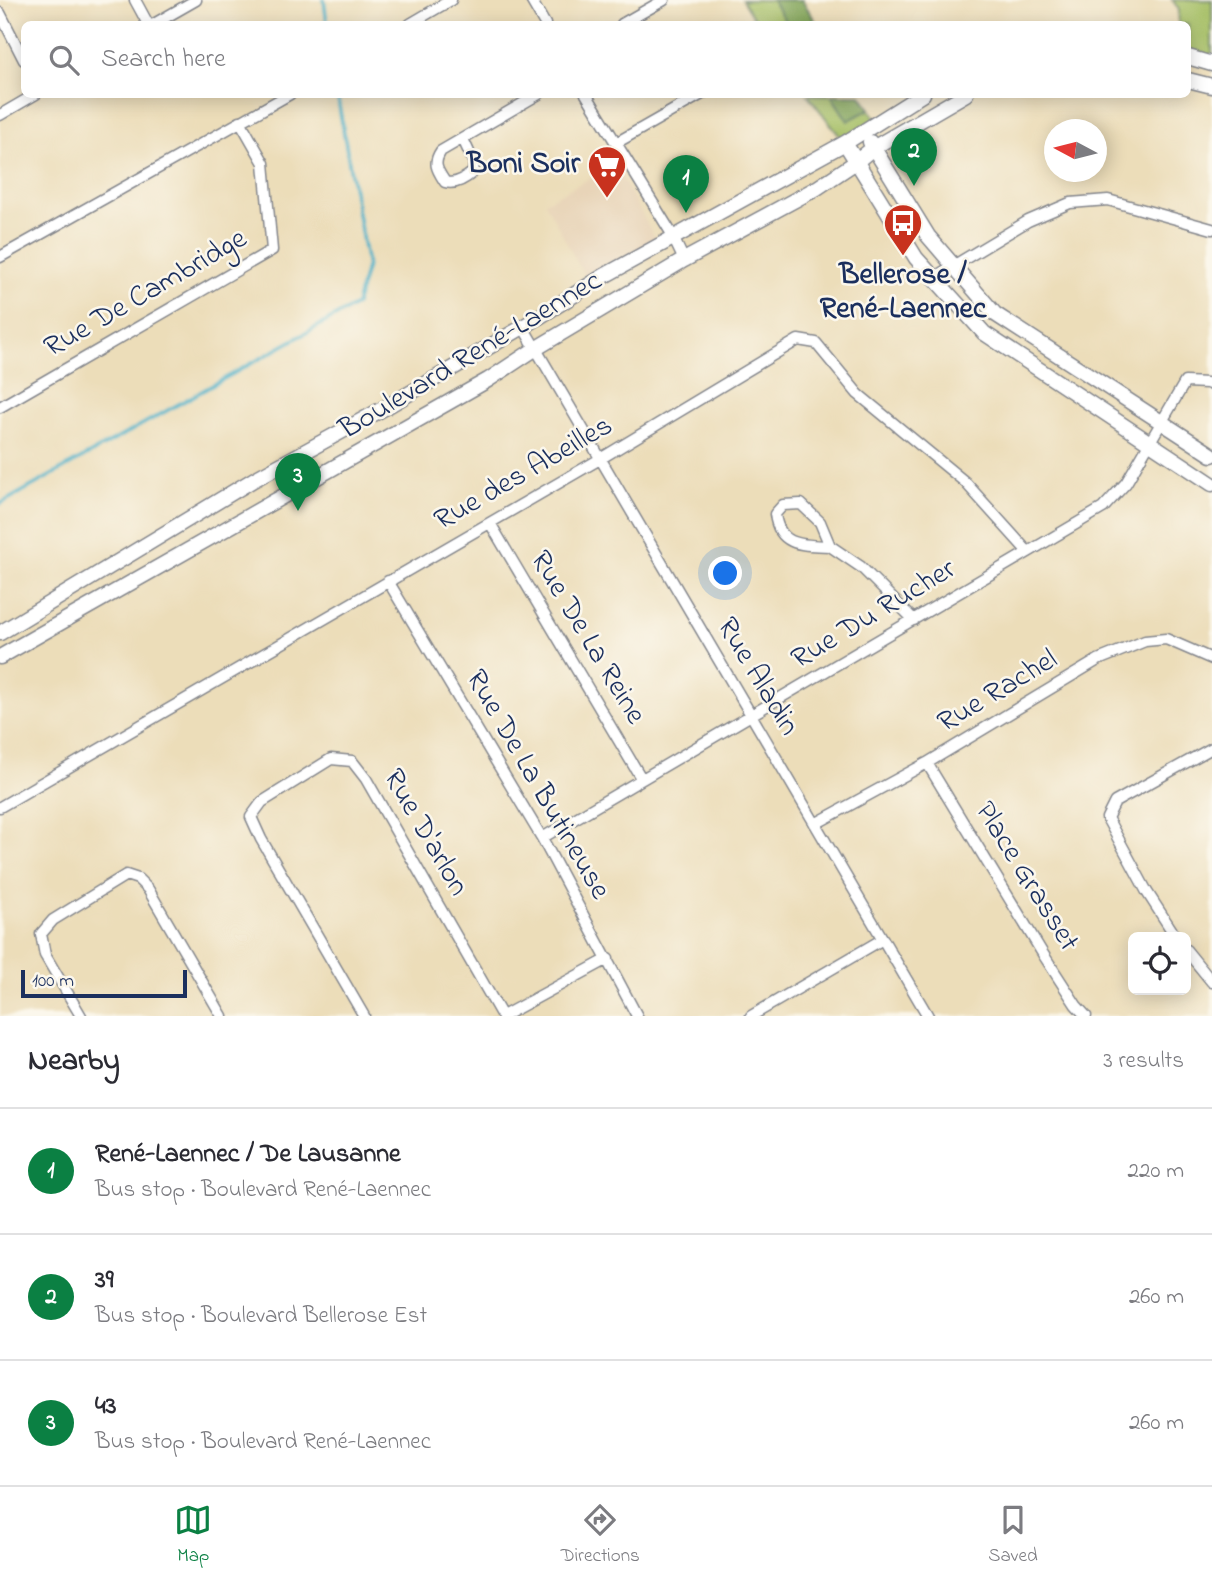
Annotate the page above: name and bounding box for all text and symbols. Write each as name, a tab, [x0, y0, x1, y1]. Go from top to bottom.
search box	[21, 21, 1191, 98]
icon: search	[45, 41, 83, 79]
text: Search here	[101, 41, 226, 79]
north arrow	[1044, 119, 1107, 182]
pin: 2	[891, 128, 937, 186]
place label: Boni Soir	[465, 143, 581, 187]
supermarket icon: Boni Soir	[586, 144, 628, 199]
pin: 1	[663, 155, 709, 213]
bus stop icon: Bellerose / René-Laennec	[882, 202, 924, 257]
street label: Rue De Cambridge	[36, 218, 256, 370]
place label: Bellerose / René-Laennec	[820, 254, 987, 332]
street label: Boulevard René-Laennec	[331, 260, 611, 452]
street label: Rue des Abeilles	[427, 405, 621, 543]
pin: 3	[275, 453, 321, 511]
street label: Rue De La Reine	[518, 543, 657, 734]
street label: Rue Du Rucher	[783, 548, 965, 682]
your location	[708, 556, 742, 590]
street label: Rue Aladin	[704, 609, 810, 745]
street label: Rue Rachel	[929, 639, 1067, 745]
street label: Rue De La Butineuse	[453, 662, 621, 909]
street label: Rue D'arlon	[371, 761, 479, 905]
street label: Place Grasset	[962, 793, 1090, 961]
map controls	[1128, 932, 1191, 995]
button: locate	[1128, 932, 1191, 995]
scale bar	[21, 967, 187, 999]
text: 100 m	[32, 968, 74, 995]
text: Nearby	[28, 1040, 120, 1084]
text: 3 results	[1103, 1045, 1184, 1078]
text: René-Laennec / De Lausanne	[95, 1136, 401, 1174]
text: 1	[47, 1155, 55, 1188]
text: 220 m	[1128, 1155, 1184, 1188]
text: Bus stop · Boulevard René-Laennec	[95, 1174, 431, 1207]
text: 39	[95, 1262, 114, 1300]
text: 2	[45, 1281, 57, 1314]
text: 260 m	[1129, 1281, 1184, 1314]
text: Bus stop · Boulevard Bellerose Est	[95, 1300, 427, 1333]
text: 43	[95, 1388, 116, 1426]
text: 3	[46, 1407, 56, 1440]
text: 260 m	[1129, 1407, 1184, 1440]
text: Bus stop · Boulevard René-Laennec	[95, 1426, 431, 1459]
tab: Map	[174, 1501, 212, 1570]
tab: Directions	[561, 1501, 640, 1570]
tab: Saved	[988, 1501, 1038, 1570]

